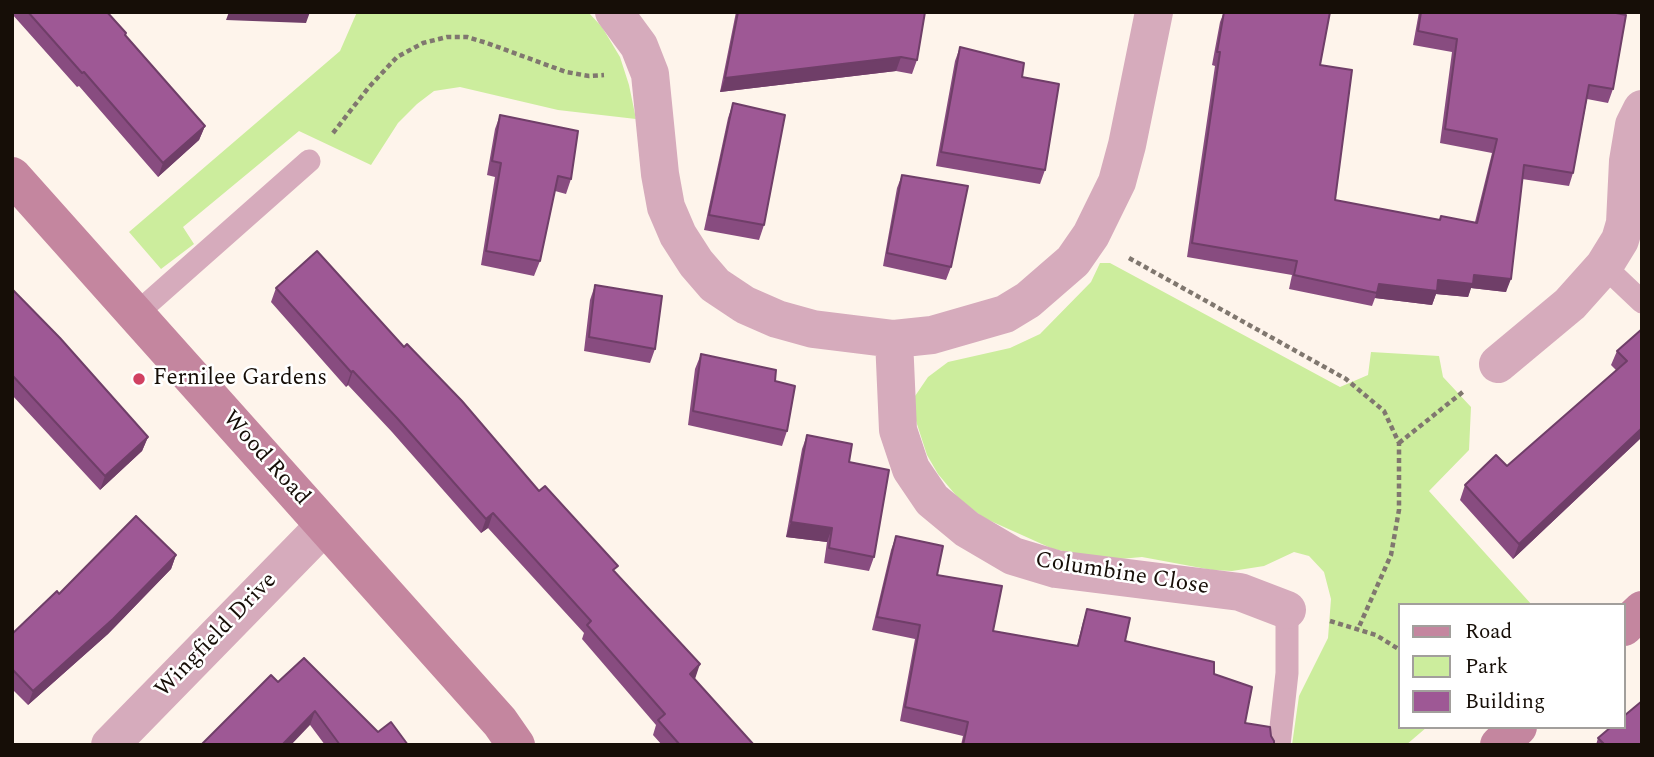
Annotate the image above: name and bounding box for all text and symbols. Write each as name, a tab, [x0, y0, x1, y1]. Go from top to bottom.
place label: Fernilee Gardens	[153, 365, 327, 393]
marker: Fernilee Gardens	[131, 371, 147, 387]
street label: Wood Road	[215, 406, 315, 512]
street label: Columbine Close	[1033, 548, 1211, 602]
street label: Wingfield Drive	[150, 568, 284, 704]
legend	[1398, 603, 1626, 729]
text: Road	[1465, 616, 1512, 648]
text: Park	[1465, 651, 1508, 683]
text: Building	[1465, 686, 1545, 718]

